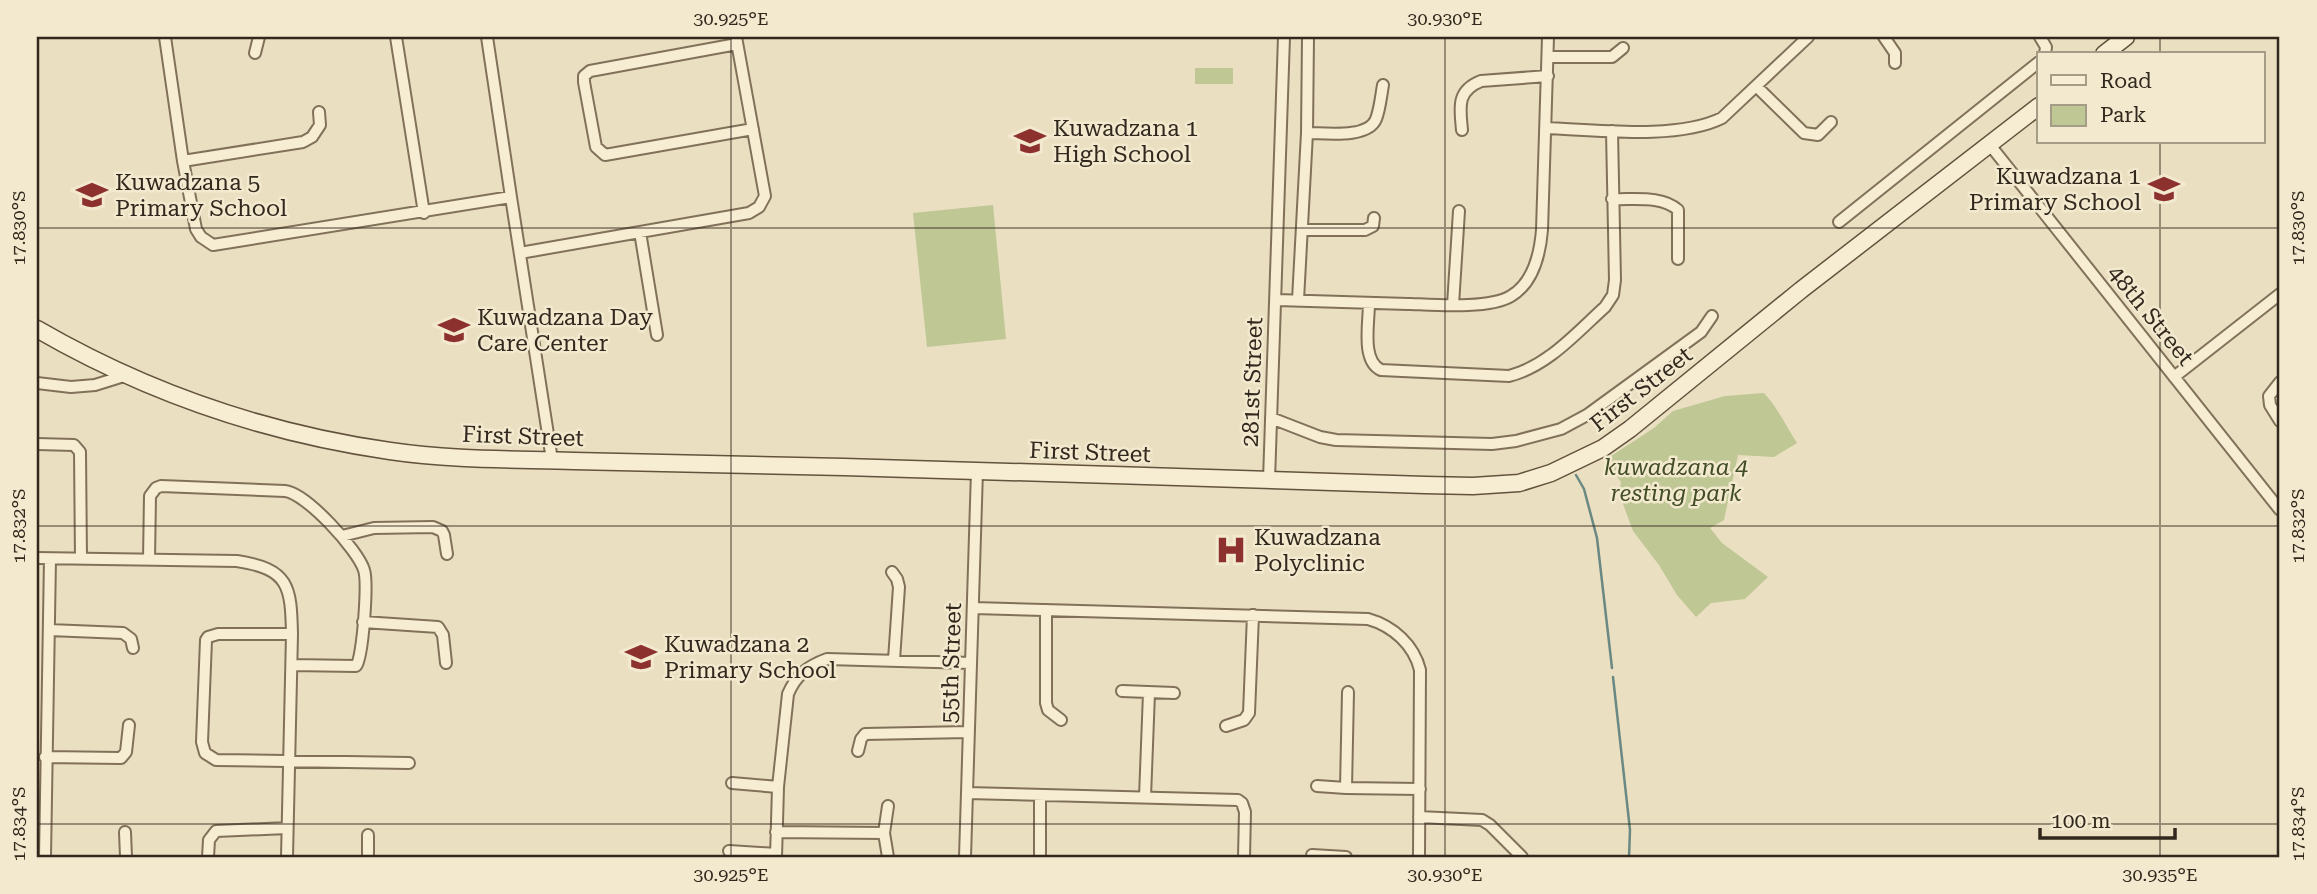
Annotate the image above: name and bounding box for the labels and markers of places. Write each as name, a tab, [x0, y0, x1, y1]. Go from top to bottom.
place label: Kuwadzana 1 High School	[1053, 115, 1198, 168]
school or university icon: Kuwadzana 1 High School	[1013, 124, 1047, 158]
place label: Kuwadzana 1 Primary School	[1969, 163, 2141, 216]
place label: Kuwadzana 5 Primary School	[115, 169, 287, 222]
school or university icon: Kuwadzana 1 Primary School	[2147, 172, 2181, 206]
school or university icon: Kuwadzana 5 Primary School	[75, 178, 109, 212]
place label: Kuwadzana Day Care Center	[477, 304, 653, 357]
school or university icon: Kuwadzana Day Care Center	[437, 313, 471, 347]
place label: Kuwadzana Polyclinic	[1254, 524, 1381, 577]
hospital icon: Kuwadzana Polyclinic	[1214, 533, 1248, 567]
place label: Kuwadzana 2 Primary School	[664, 631, 836, 684]
school or university icon: Kuwadzana 2 Primary School	[624, 640, 658, 674]

